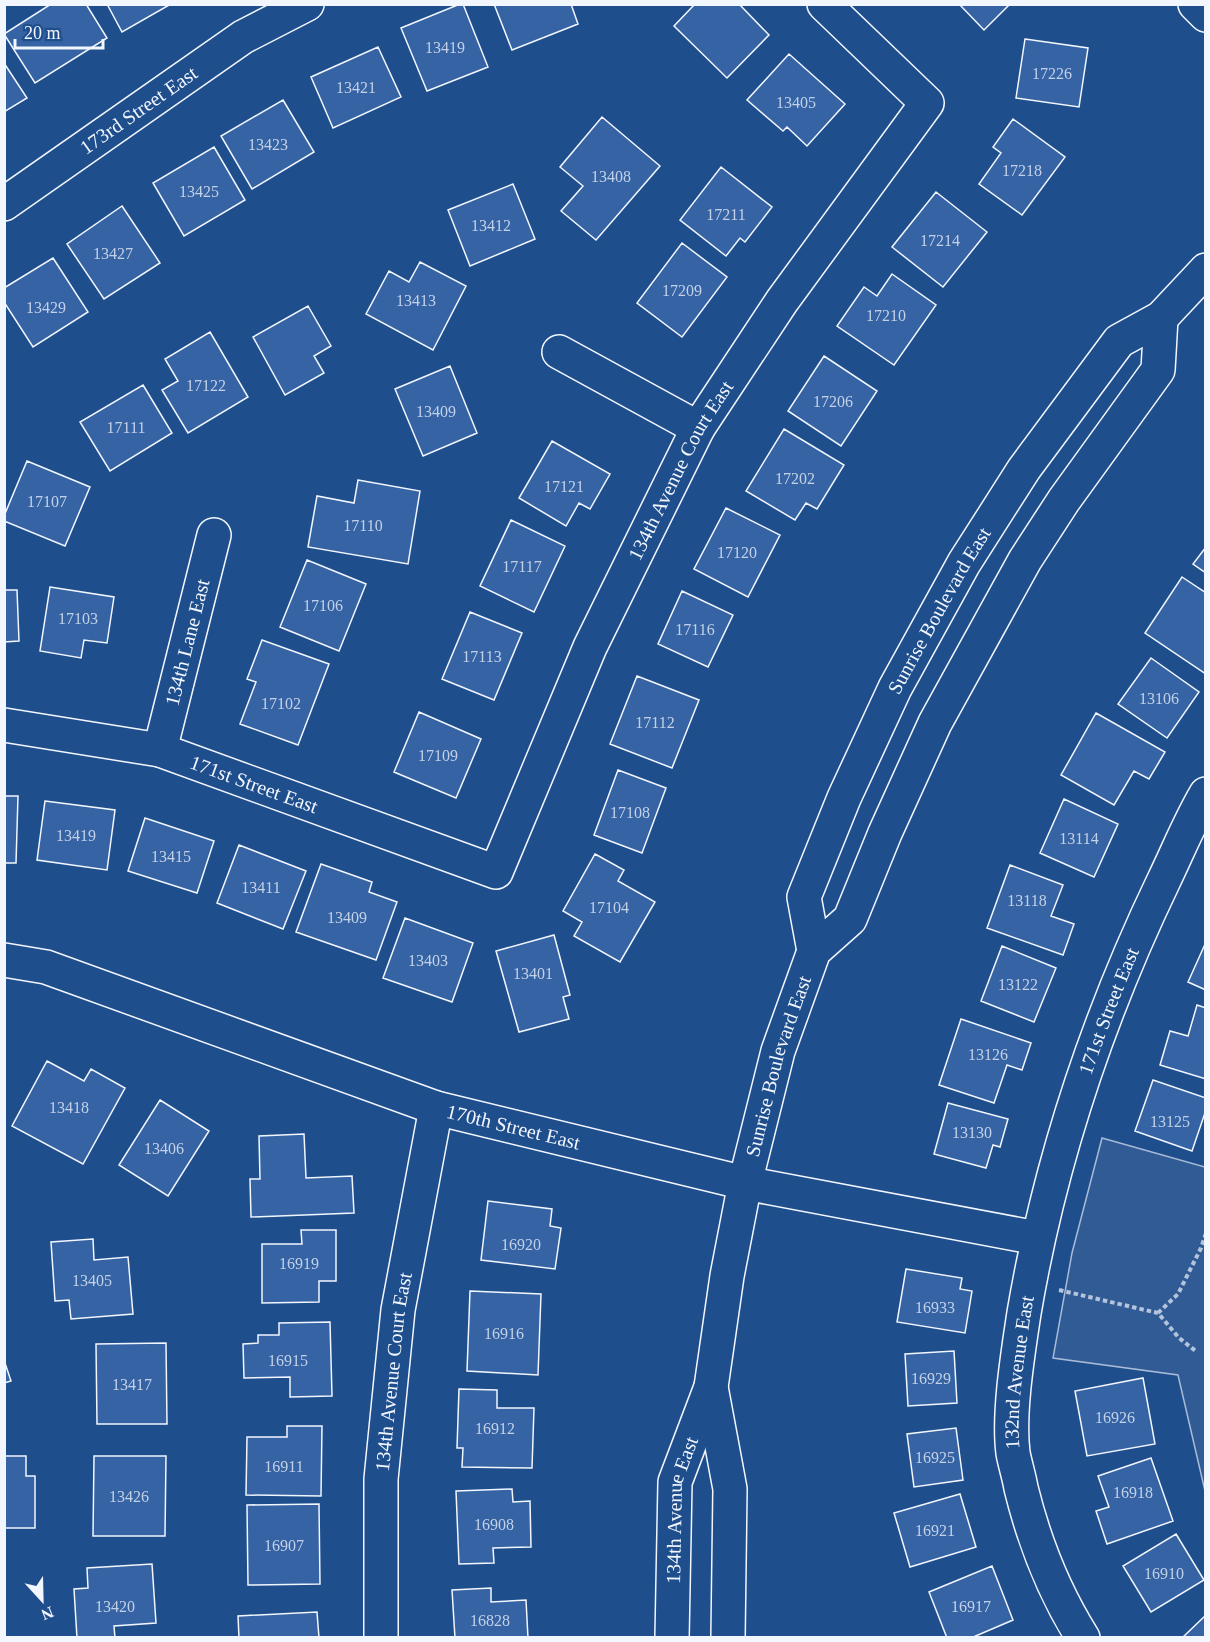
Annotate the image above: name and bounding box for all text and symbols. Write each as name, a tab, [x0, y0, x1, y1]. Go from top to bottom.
scale bar	[15, 12, 104, 50]
text: 20 m	[24, 23, 61, 43]
house number: 13419	[425, 39, 465, 56]
street label: 173rd Street East	[76, 61, 202, 159]
house number: 17226	[1032, 65, 1072, 82]
house number: 13421	[336, 79, 376, 96]
house number: 13405	[776, 94, 816, 111]
house number: 13423	[248, 136, 288, 153]
house number: 17218	[1002, 162, 1042, 179]
house number: 13408	[591, 168, 631, 185]
house number: 13425	[179, 183, 219, 200]
house number: 17211	[706, 206, 746, 223]
house number: 13412	[471, 217, 511, 234]
house number: 17214	[920, 232, 960, 249]
house number: 13427	[93, 245, 133, 262]
house number: 17209	[662, 282, 702, 299]
house number: 13413	[396, 292, 436, 309]
house number: 13429	[26, 299, 66, 316]
house number: 17210	[866, 307, 906, 324]
street label: 134th Avenue Court East	[624, 376, 738, 563]
house number: 17122	[186, 377, 226, 394]
house number: 17206	[813, 393, 853, 410]
house number: 13409	[416, 403, 456, 420]
house number: 17111	[107, 419, 145, 436]
house number: 17202	[775, 470, 815, 487]
house number: 17121	[544, 478, 584, 495]
house number: 17107	[27, 493, 67, 510]
house number: 17110	[343, 517, 383, 534]
street label: Sunrise Boulevard East	[883, 523, 995, 698]
house number: 17120	[717, 544, 757, 561]
house number: 17117	[502, 558, 542, 575]
street label: 134th Lane East	[161, 576, 214, 708]
house number: 17106	[303, 597, 343, 614]
house number: 17103	[58, 610, 98, 627]
house number: 17116	[675, 621, 715, 638]
house number: 17113	[462, 648, 502, 665]
house number: 13106	[1139, 690, 1179, 707]
house number: 17102	[261, 695, 301, 712]
house number: 17112	[635, 714, 675, 731]
house number: 17109	[418, 747, 458, 764]
street label: 171st Street East	[187, 751, 321, 818]
house number: 17108	[610, 804, 650, 821]
house number: 13419	[56, 827, 96, 844]
house number: 13114	[1059, 830, 1099, 847]
house number: 13415	[151, 848, 191, 865]
house number: 13411	[241, 879, 281, 896]
house number: 13118	[1007, 892, 1047, 909]
house number: 17104	[589, 899, 629, 916]
house number: 13409	[327, 909, 367, 926]
street label: 171st Street East	[1074, 944, 1143, 1077]
house number: 13403	[408, 952, 448, 969]
house number: 13401	[513, 965, 553, 982]
street label: Sunrise Boulevard East	[741, 972, 815, 1159]
house number: 13122	[998, 976, 1038, 993]
house number: 13126	[968, 1046, 1008, 1063]
house number: 13418	[49, 1099, 89, 1116]
street label: 170th Street East	[444, 1100, 583, 1154]
house number: 13125	[1150, 1113, 1190, 1130]
house number: 13130	[952, 1124, 992, 1141]
house number: 13406	[144, 1140, 184, 1157]
house number: 16920	[501, 1236, 541, 1253]
house number: 16919	[279, 1255, 319, 1272]
street label: 134th Avenue Court East	[371, 1270, 416, 1472]
house number: 13405	[72, 1272, 112, 1289]
street label: 132nd Avenue East	[1001, 1293, 1038, 1450]
house number: 16933	[915, 1299, 955, 1316]
house number: 16916	[484, 1325, 524, 1342]
house number: 16915	[268, 1352, 308, 1369]
house number: 16929	[911, 1370, 951, 1387]
house number: 13417	[112, 1376, 152, 1393]
house number: 16926	[1095, 1409, 1135, 1426]
house number: 16912	[475, 1420, 515, 1437]
street label: 134th Avenue East	[662, 1433, 702, 1584]
house number: 16925	[915, 1449, 955, 1466]
house number: 16911	[264, 1458, 304, 1475]
house number: 16918	[1113, 1484, 1153, 1501]
house number: 13426	[109, 1488, 149, 1505]
house number: 16908	[474, 1516, 514, 1533]
house number: 16921	[915, 1522, 955, 1539]
house number: 16907	[264, 1537, 304, 1554]
house number: 16910	[1144, 1565, 1184, 1582]
north arrow	[12, 1570, 72, 1630]
house number: 13420	[95, 1598, 135, 1615]
house number: 16917	[951, 1598, 991, 1615]
text: N	[38, 1603, 56, 1624]
house number: 16828	[470, 1612, 510, 1629]

